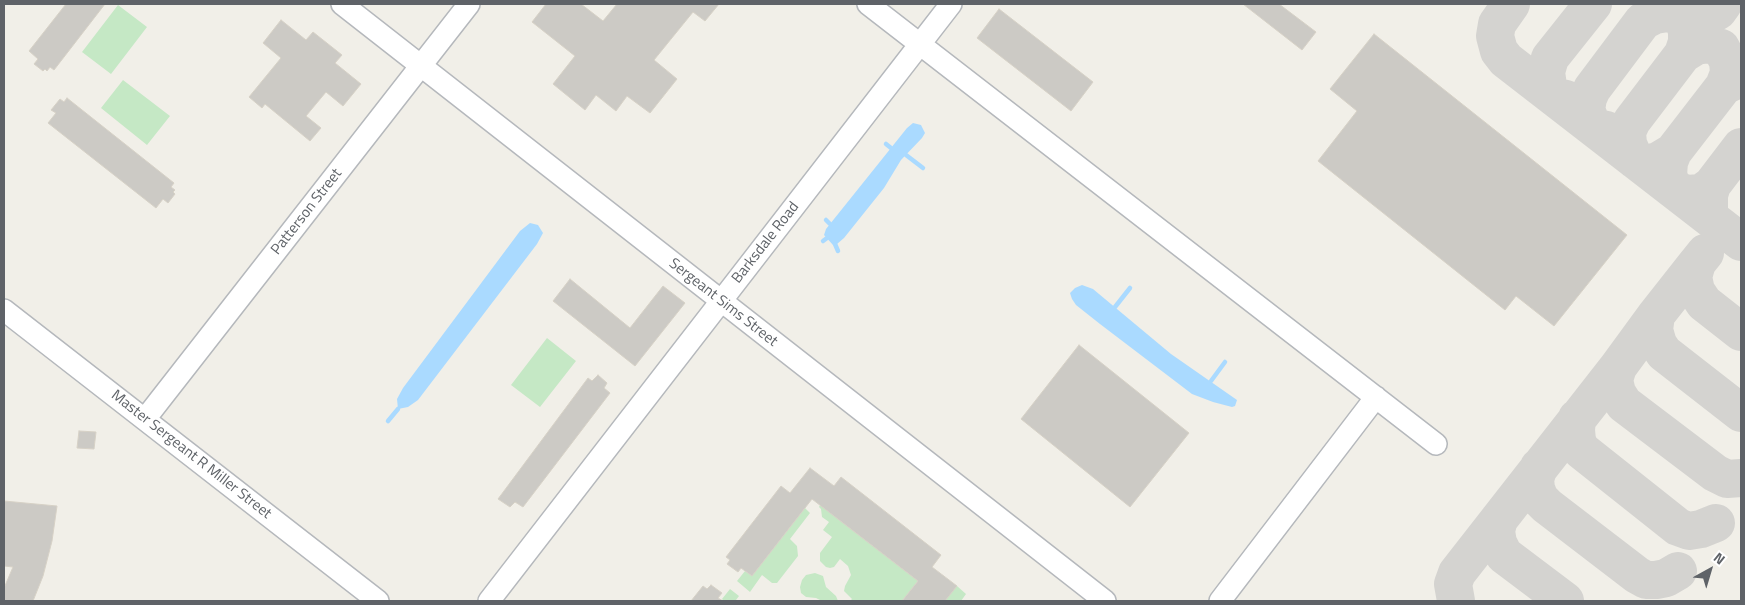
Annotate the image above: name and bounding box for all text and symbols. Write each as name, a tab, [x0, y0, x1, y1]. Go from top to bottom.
street label: Patterson Street	[268, 165, 346, 259]
street label: Barksdale Road	[729, 199, 803, 287]
street label: Sergeant Sims Street	[665, 255, 781, 351]
street label: Master Sergeant R Miller Street	[107, 387, 275, 523]
north arrow	[1685, 545, 1735, 595]
text: N	[1709, 547, 1730, 569]

